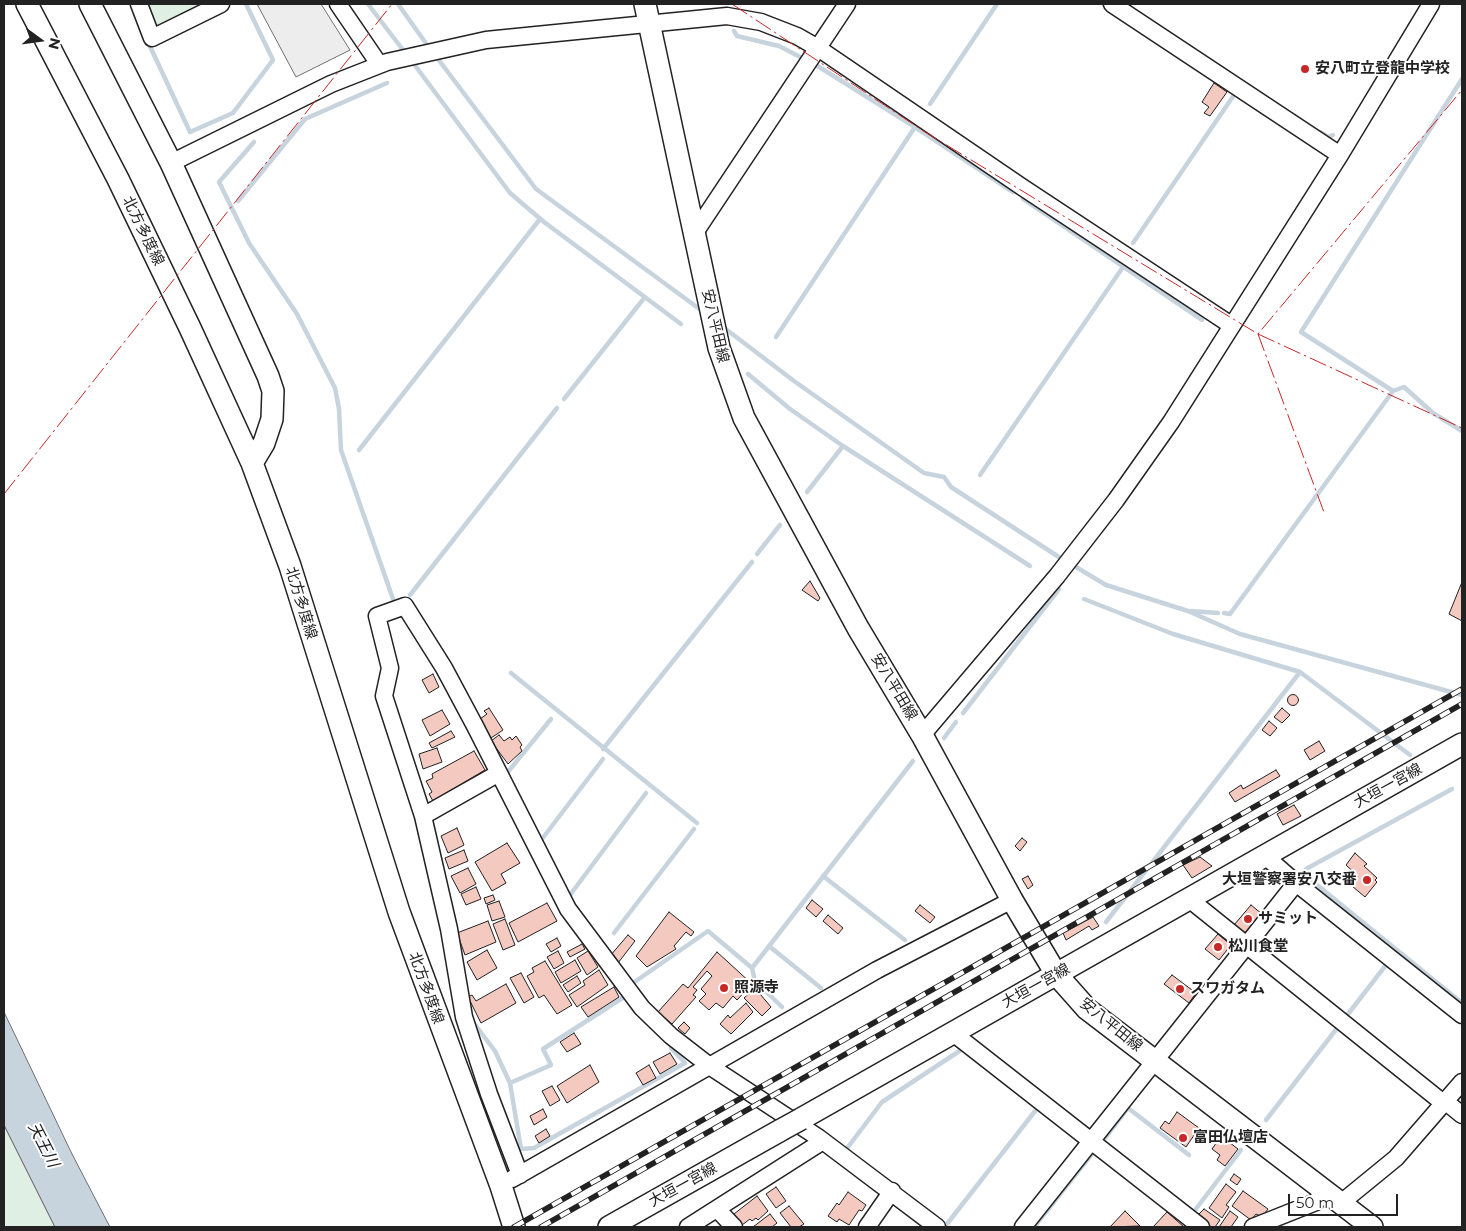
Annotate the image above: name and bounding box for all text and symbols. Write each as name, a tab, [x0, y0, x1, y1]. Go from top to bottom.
north arrow	[15, 15, 65, 65]
text: N	[44, 36, 65, 51]
place label: 安八町立登龍中学校	[1315, 60, 1450, 78]
marker: 安八町立登龍中学校	[1299, 63, 1311, 75]
street label: 北方多度線	[118, 193, 168, 269]
street label: 安八平田線	[698, 287, 732, 365]
street label: 北方多度線	[281, 565, 321, 641]
street label: 安八平田線	[867, 650, 921, 724]
street label: 大垣一宮線	[1351, 760, 1425, 812]
place label: 大垣警察署安八交番	[1222, 871, 1357, 889]
marker: 大垣警察署安八交番	[1361, 874, 1373, 886]
place label: サミット	[1258, 910, 1318, 928]
marker: サミット	[1242, 913, 1254, 925]
place label: 松川食堂	[1228, 938, 1288, 956]
marker: 松川食堂	[1212, 941, 1224, 953]
street label: 北方多度線	[405, 950, 447, 1026]
street label: 大垣一宮線	[999, 960, 1073, 1012]
place label: 照源寺	[734, 979, 779, 997]
place label: スワガタム	[1190, 980, 1265, 998]
marker: 照源寺	[718, 982, 730, 994]
marker: スワガタム	[1174, 983, 1186, 995]
street label: 安八平田線	[1076, 994, 1146, 1056]
water label: 天王川	[24, 1119, 62, 1171]
place label: 富田仏壇店	[1193, 1129, 1268, 1147]
marker: 富田仏壇店	[1177, 1132, 1189, 1144]
street label: 大垣一宮線	[646, 1159, 720, 1211]
scale bar	[1291, 1184, 1401, 1216]
text: 50 m	[1296, 1193, 1334, 1212]

